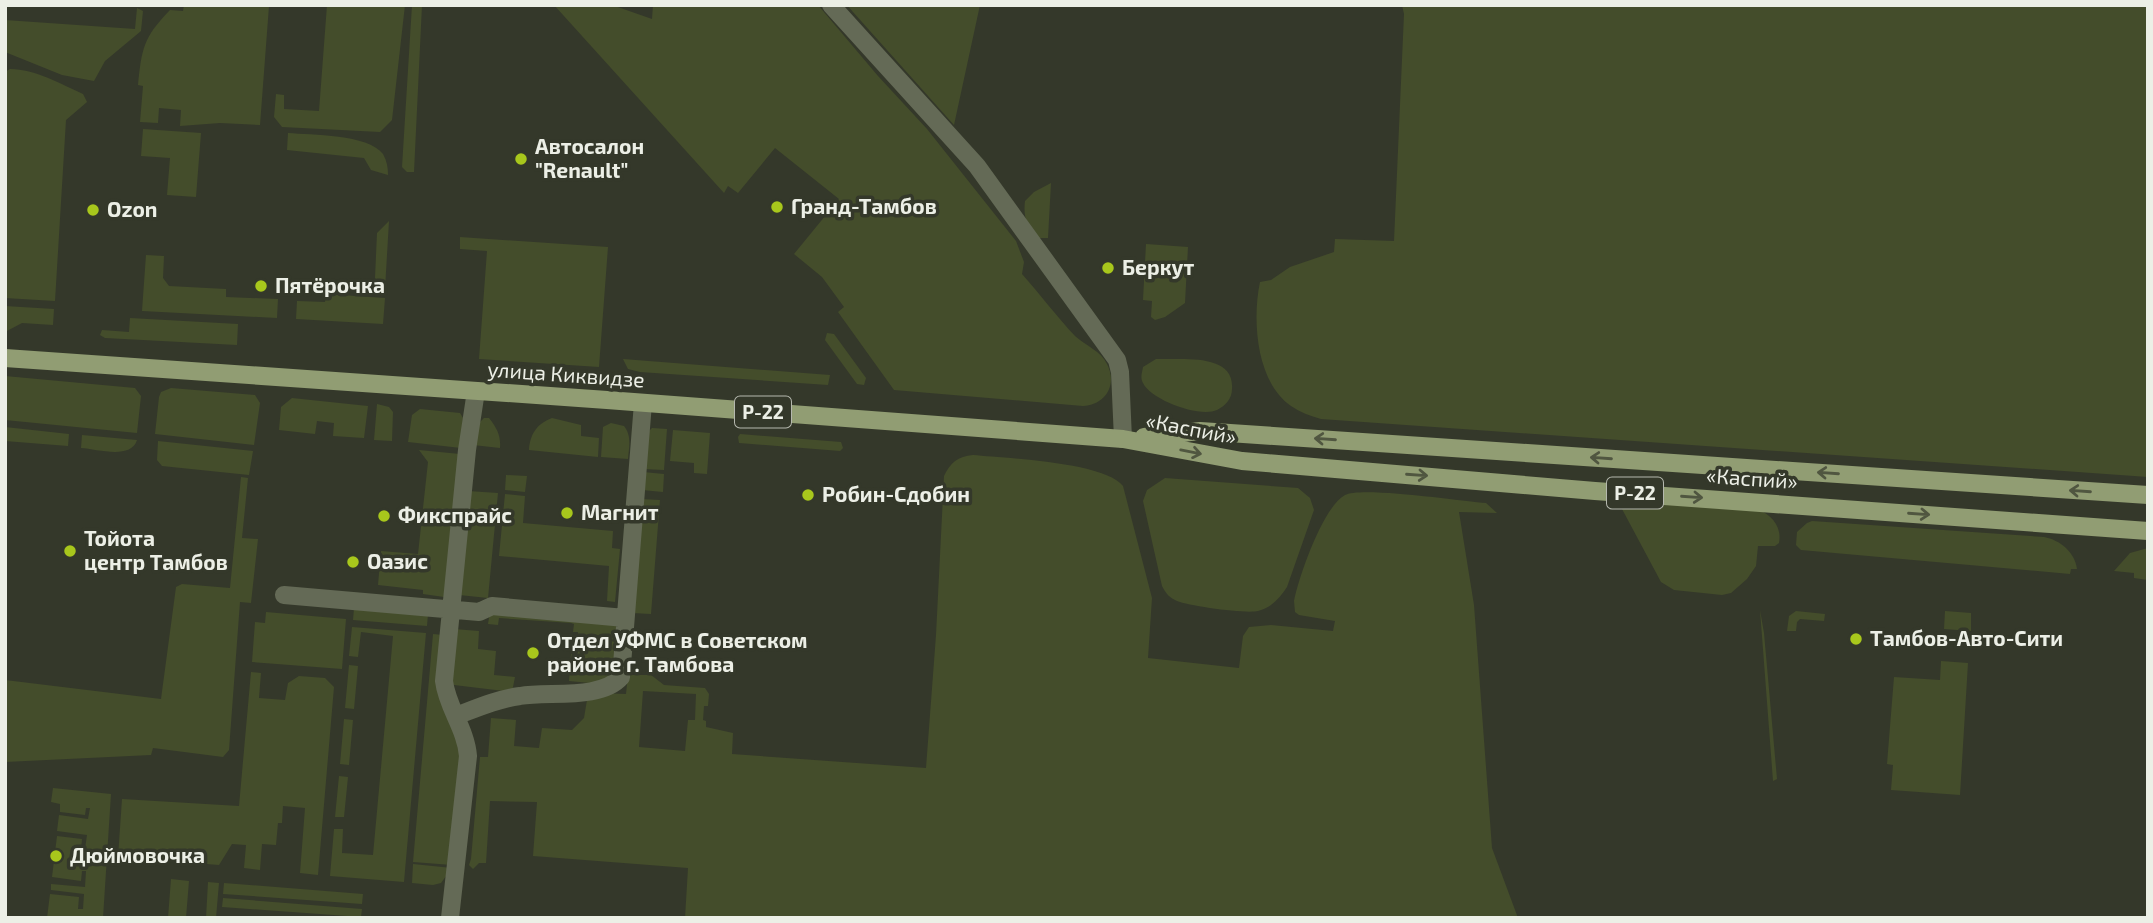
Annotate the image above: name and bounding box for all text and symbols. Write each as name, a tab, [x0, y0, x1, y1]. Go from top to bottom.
place label: Автосалон "Renault"	[535, 133, 644, 182]
marker: Автосалон "Renault"	[513, 151, 529, 167]
place label: Гранд-Тамбов	[791, 193, 937, 218]
place label: Ozon	[107, 196, 157, 221]
marker: Гранд-Тамбов	[769, 199, 785, 215]
marker: Ozon	[85, 202, 101, 218]
place label: Беркут	[1122, 254, 1194, 279]
marker: Беркут	[1100, 260, 1116, 276]
place label: Пятёрочка	[275, 272, 385, 297]
marker: Пятёрочка	[253, 278, 269, 294]
street label: улица Киквидзе	[487, 356, 646, 392]
road number: Р-22	[735, 396, 791, 428]
street label: «Каспий»	[1144, 407, 1239, 449]
one-way arrow	[1315, 432, 1337, 445]
one-way arrow	[1179, 445, 1202, 459]
one-way arrow	[1591, 451, 1613, 464]
street label: «Каспий»	[1706, 462, 1799, 493]
one-way arrow	[1817, 467, 1840, 480]
one-way arrow	[1405, 469, 1427, 482]
road number: Р-22	[1607, 478, 1663, 508]
place label: Робин-Сдобин	[822, 481, 970, 506]
one-way arrow	[2069, 484, 2091, 497]
marker: Робин-Сдобин	[800, 487, 816, 503]
one-way arrow	[1680, 491, 1703, 504]
place label: Магнит	[581, 499, 659, 524]
place label: Фикспрайс	[398, 502, 512, 527]
marker: Магнит	[559, 505, 575, 521]
marker: Фикспрайс	[376, 508, 392, 524]
one-way arrow	[1907, 508, 1930, 521]
place label: Тойота центр Тамбов	[84, 525, 228, 574]
marker: Тойота центр Тамбов	[62, 543, 78, 559]
place label: Оазис	[367, 548, 428, 573]
marker: Оазис	[345, 554, 361, 570]
place label: Тамбов-Авто-Сити	[1870, 625, 2063, 650]
place label: Отдел УФМС в Советском районе г. Тамбова	[547, 627, 808, 676]
marker: Тамбов-Авто-Сити	[1848, 631, 1864, 647]
marker: Отдел УФМС в Советском районе г. Тамбова	[525, 645, 541, 661]
place label: Дюймовочка	[70, 842, 205, 867]
marker: Дюймовочка	[48, 848, 64, 864]

